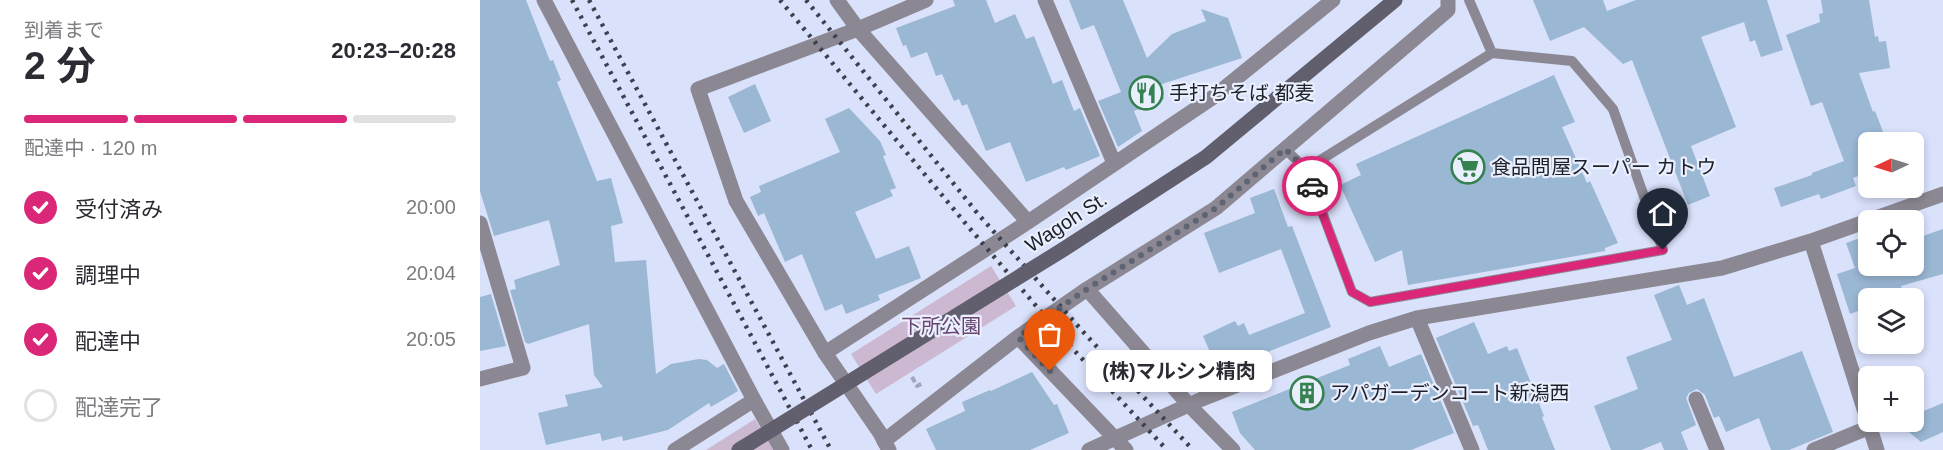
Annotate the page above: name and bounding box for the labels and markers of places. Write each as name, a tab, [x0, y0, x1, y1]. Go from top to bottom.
restaurant icon: 手打ちそば 都麦	[1128, 75, 1164, 111]
place label: 手打ちそば 都麦	[1169, 82, 1315, 104]
supermarket icon: 食品問屋スーパー カトウ	[1450, 149, 1486, 185]
place label: 食品問屋スーパー カトウ	[1491, 156, 1716, 178]
pin	[1637, 188, 1688, 250]
pin	[1024, 309, 1075, 371]
callout: (株)マルシン精肉	[1086, 350, 1272, 392]
building icon: アパガーデンコート新潟西	[1289, 375, 1325, 411]
place label: アパガーデンコート新潟西	[1330, 382, 1570, 404]

